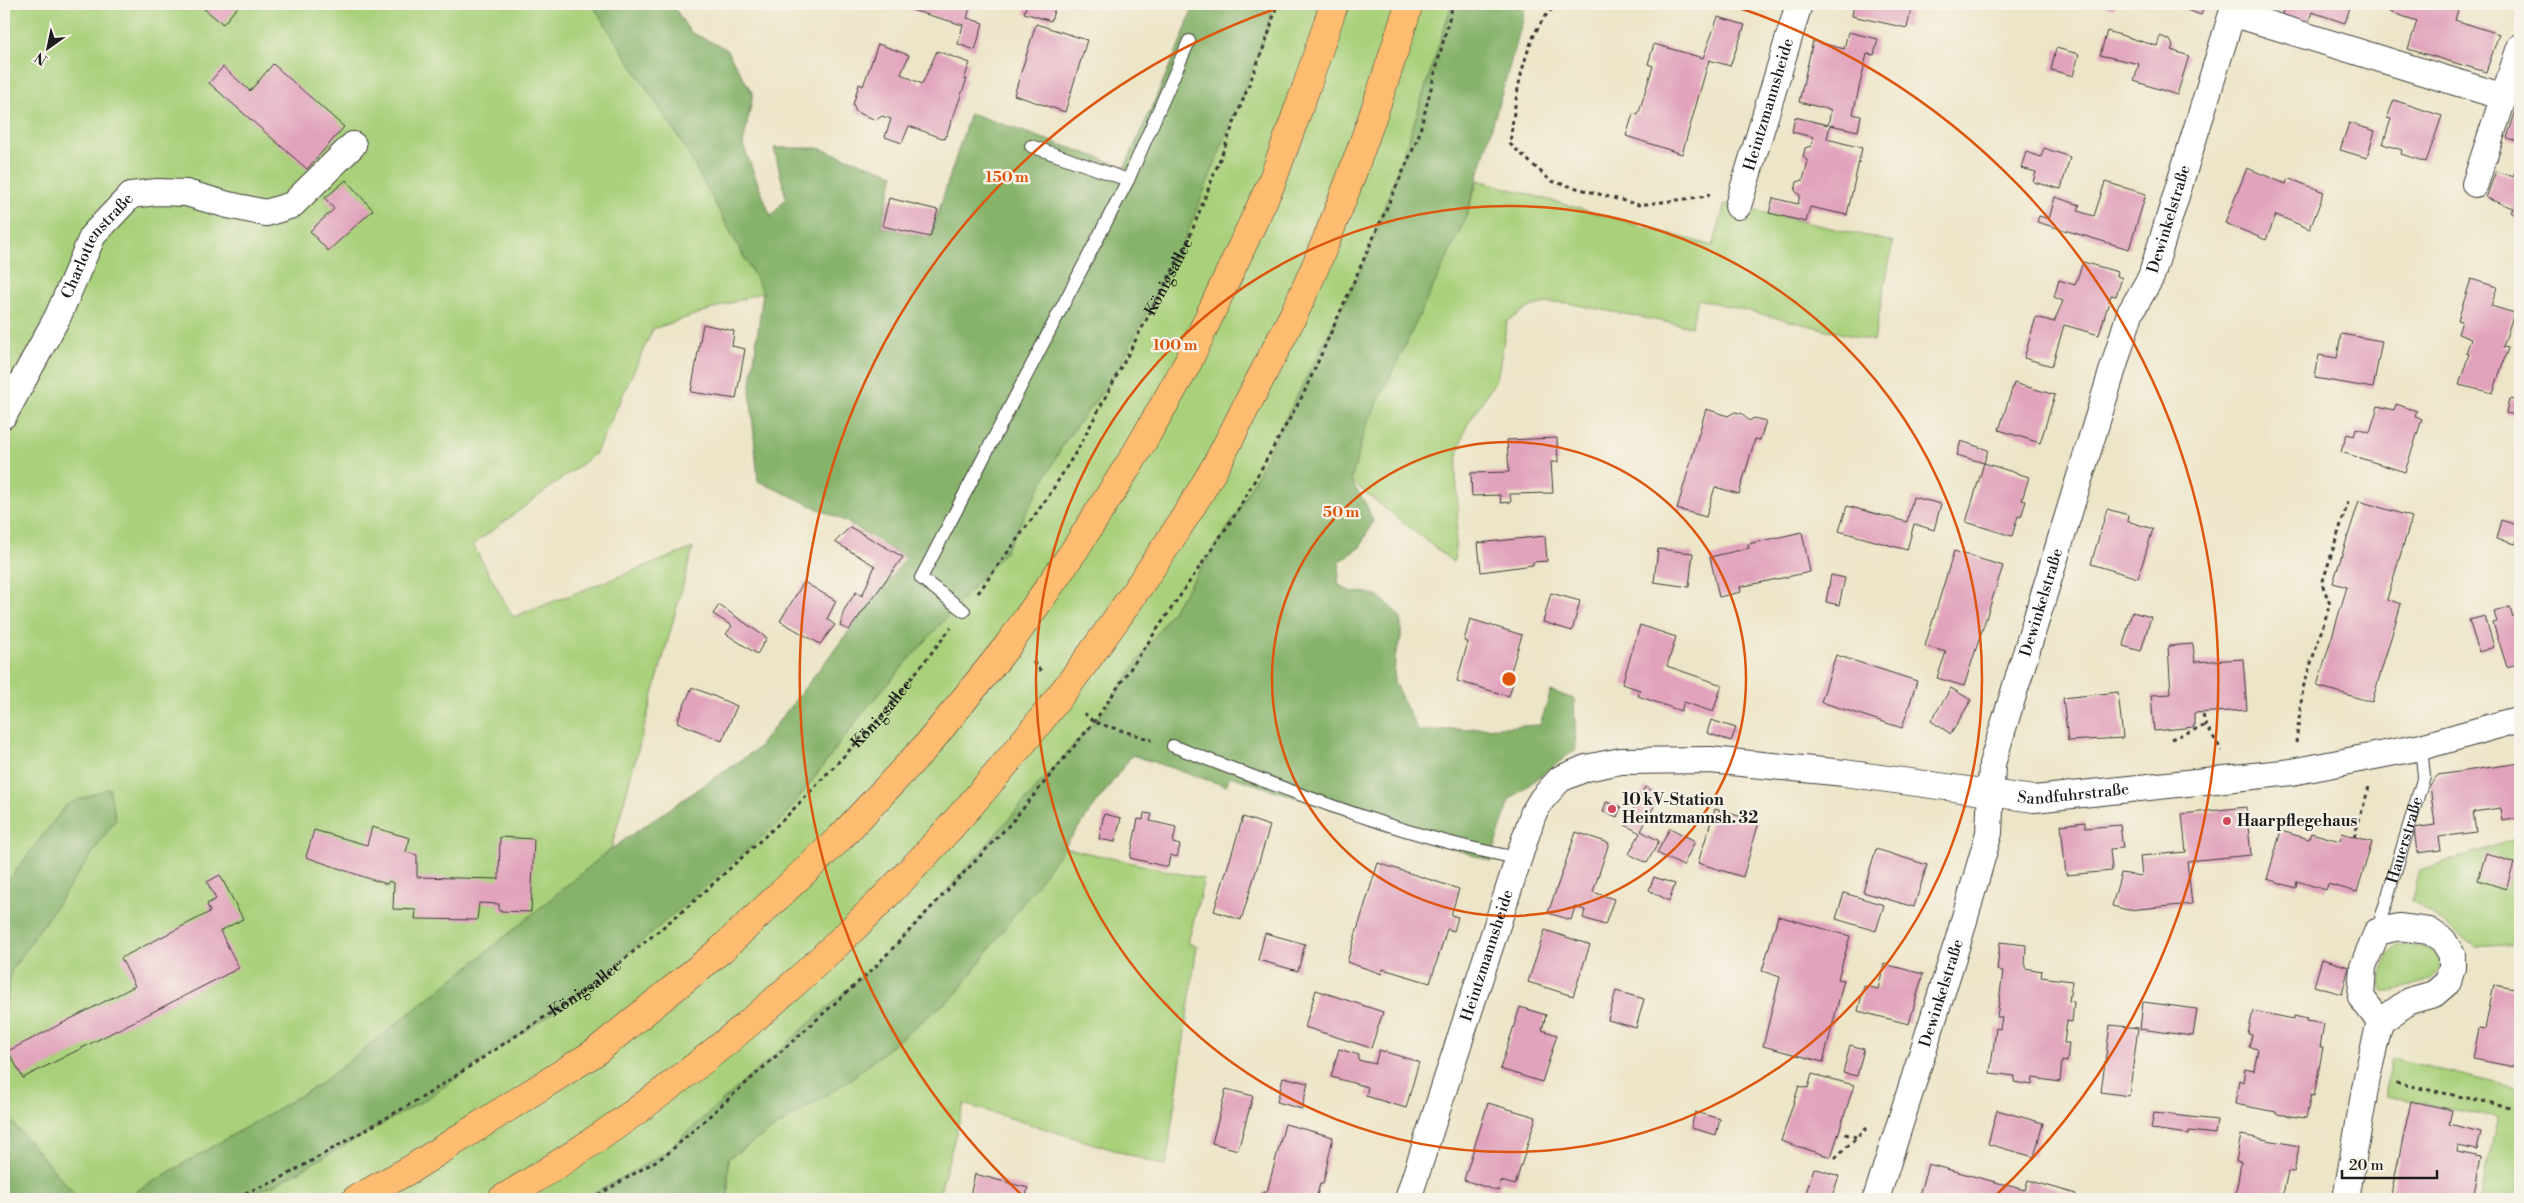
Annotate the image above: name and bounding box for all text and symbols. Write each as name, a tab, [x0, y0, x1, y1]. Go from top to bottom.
north arrow	[22, 22, 72, 72]
street label: Heintzmannsheide	[1739, 36, 1798, 173]
text: N	[32, 47, 51, 69]
street label: Dewinkelstraße	[2143, 163, 2195, 276]
text: 150 m	[985, 168, 1029, 187]
street label: Charlottenstraße	[57, 189, 138, 302]
street label: Königsallee	[1140, 235, 1198, 319]
text: 100 m	[1153, 336, 1198, 355]
text: 50 m	[1323, 503, 1359, 522]
street label: Dewinkelstraße	[2015, 546, 2067, 659]
centre of rings	[1500, 670, 1518, 688]
street label: Königsallee	[847, 675, 917, 752]
street label: Sandfuhrstraße	[2016, 779, 2130, 809]
place label: 10 kV-Station Heintzmannsh. 32	[1622, 790, 1758, 828]
street label: Hauerstraße	[2382, 794, 2427, 886]
marker: 10 kV-Station Heintzmannsh. 32	[1606, 803, 1618, 815]
place label: Haarpflegehaus	[2237, 811, 2358, 831]
marker: Haarpflegehaus	[2221, 815, 2233, 827]
street label: Heintzmannsheide	[1456, 887, 1518, 1024]
street label: Dewinkelstraße	[1915, 937, 1968, 1050]
street label: Königsallee	[545, 956, 626, 1021]
scale bar	[2342, 1148, 2436, 1180]
text: 20 m	[2349, 1156, 2384, 1175]

